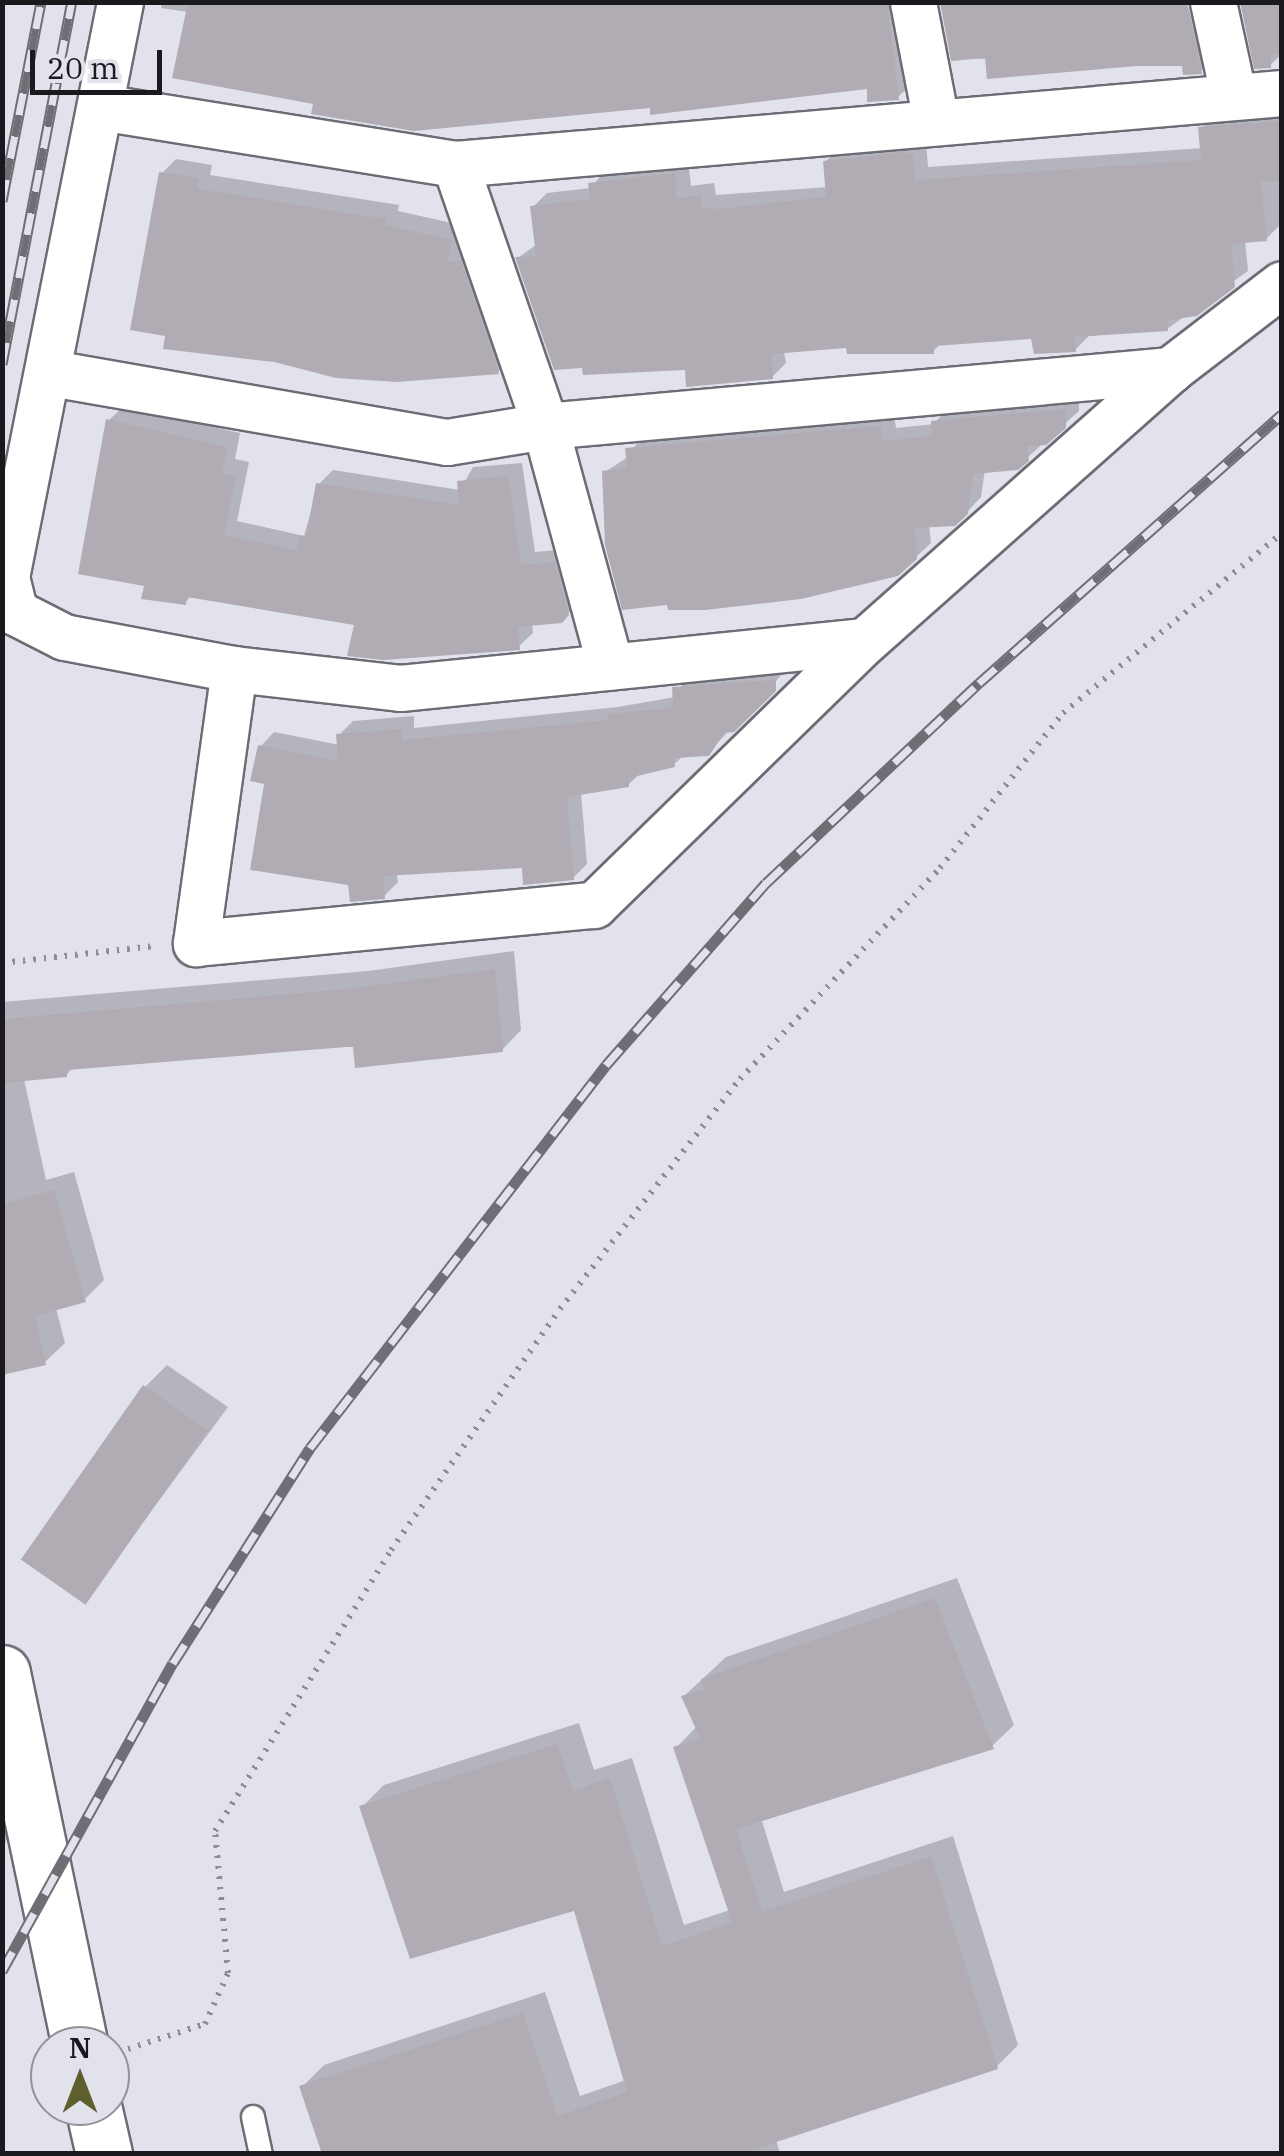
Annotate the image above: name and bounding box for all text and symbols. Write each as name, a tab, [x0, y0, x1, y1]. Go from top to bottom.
scale bar	[35, 30, 168, 92]
text: 20 m	[47, 48, 119, 87]
north arrow	[30, 2026, 130, 2126]
text: N	[69, 2029, 91, 2066]

